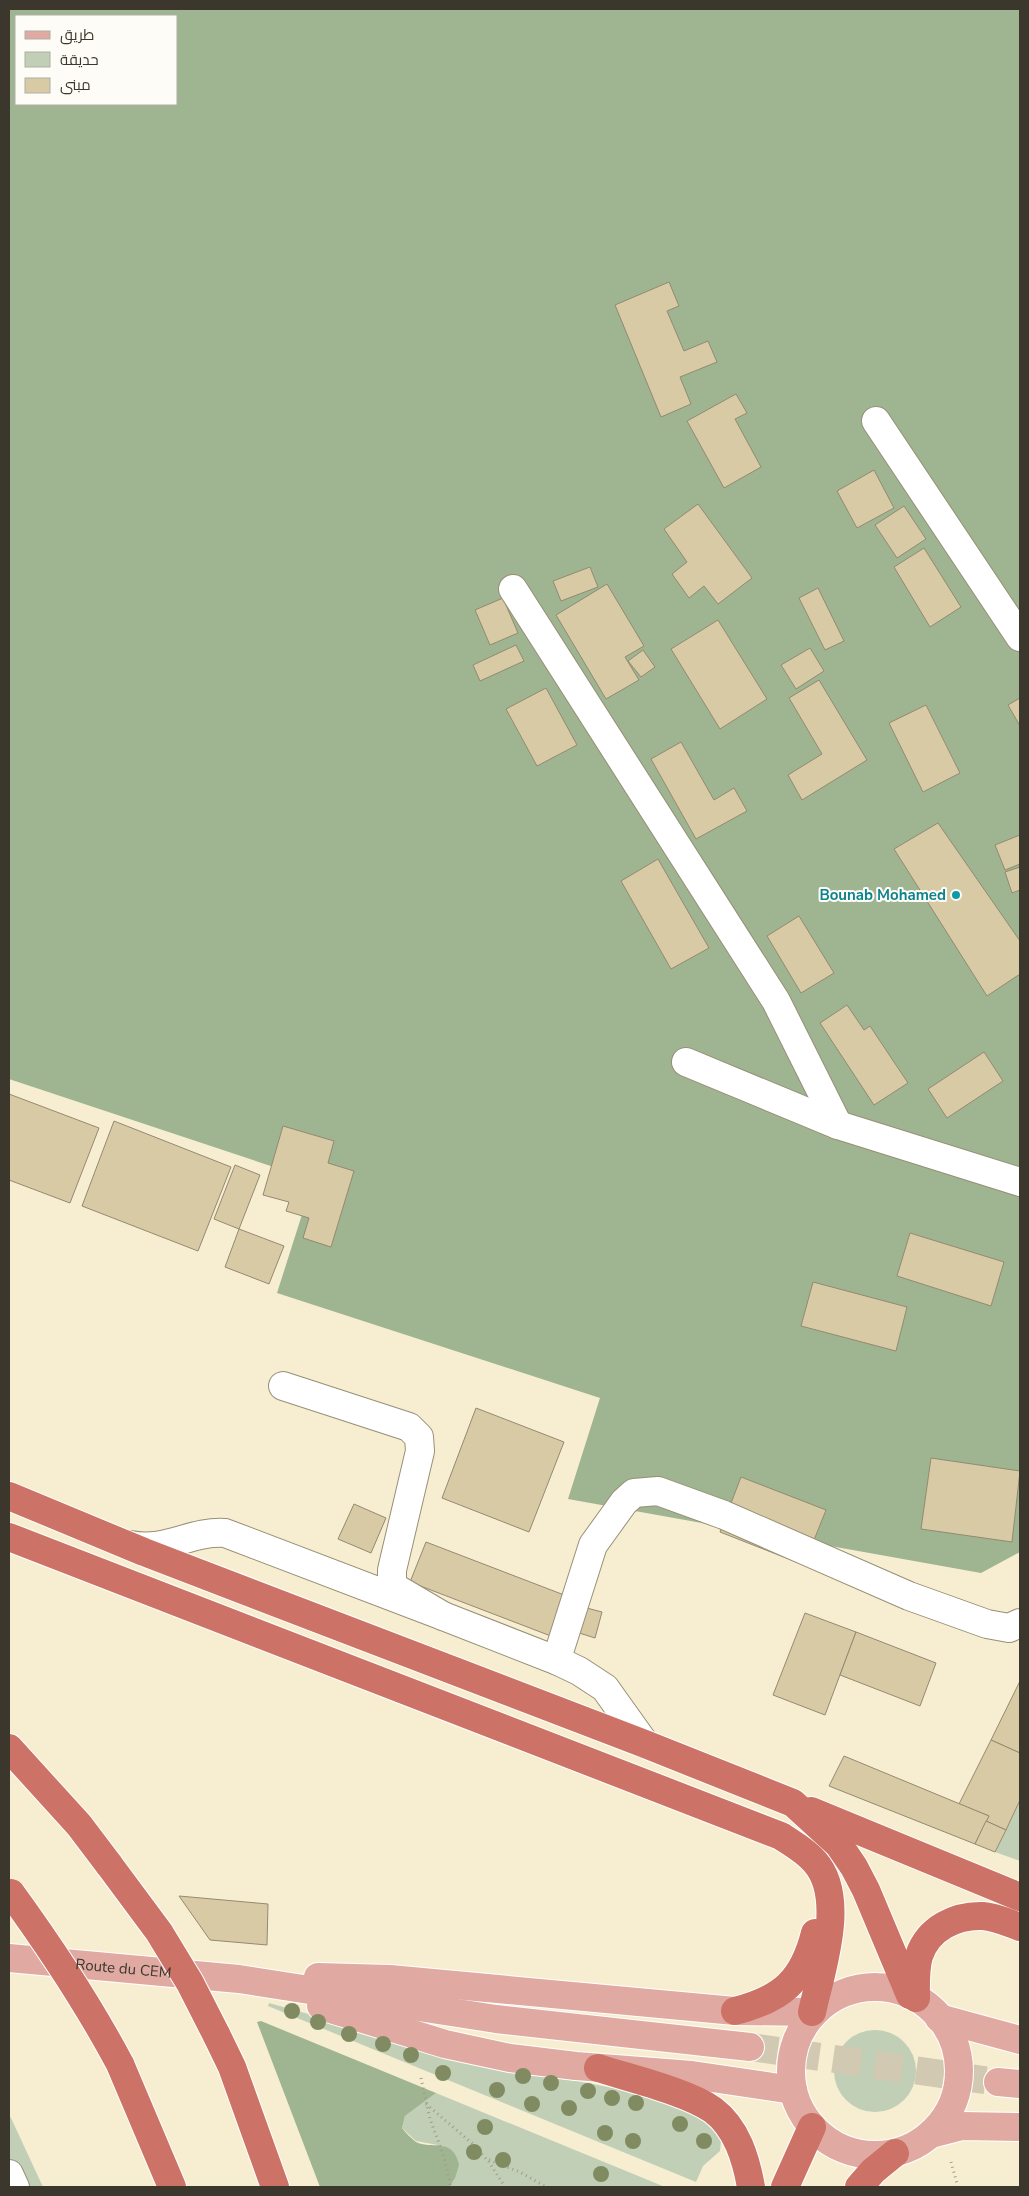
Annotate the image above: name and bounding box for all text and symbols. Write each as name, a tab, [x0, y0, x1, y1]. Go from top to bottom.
legend	[15, 15, 178, 105]
text: طريق	[60, 25, 94, 45]
text: حديقة	[60, 50, 99, 70]
text: مبنى	[60, 75, 91, 95]
place label: Bounab Mohamed	[819, 885, 946, 905]
marker: Bounab Mohamed	[950, 889, 962, 901]
street label: Route du CEM	[75, 1954, 172, 1983]

